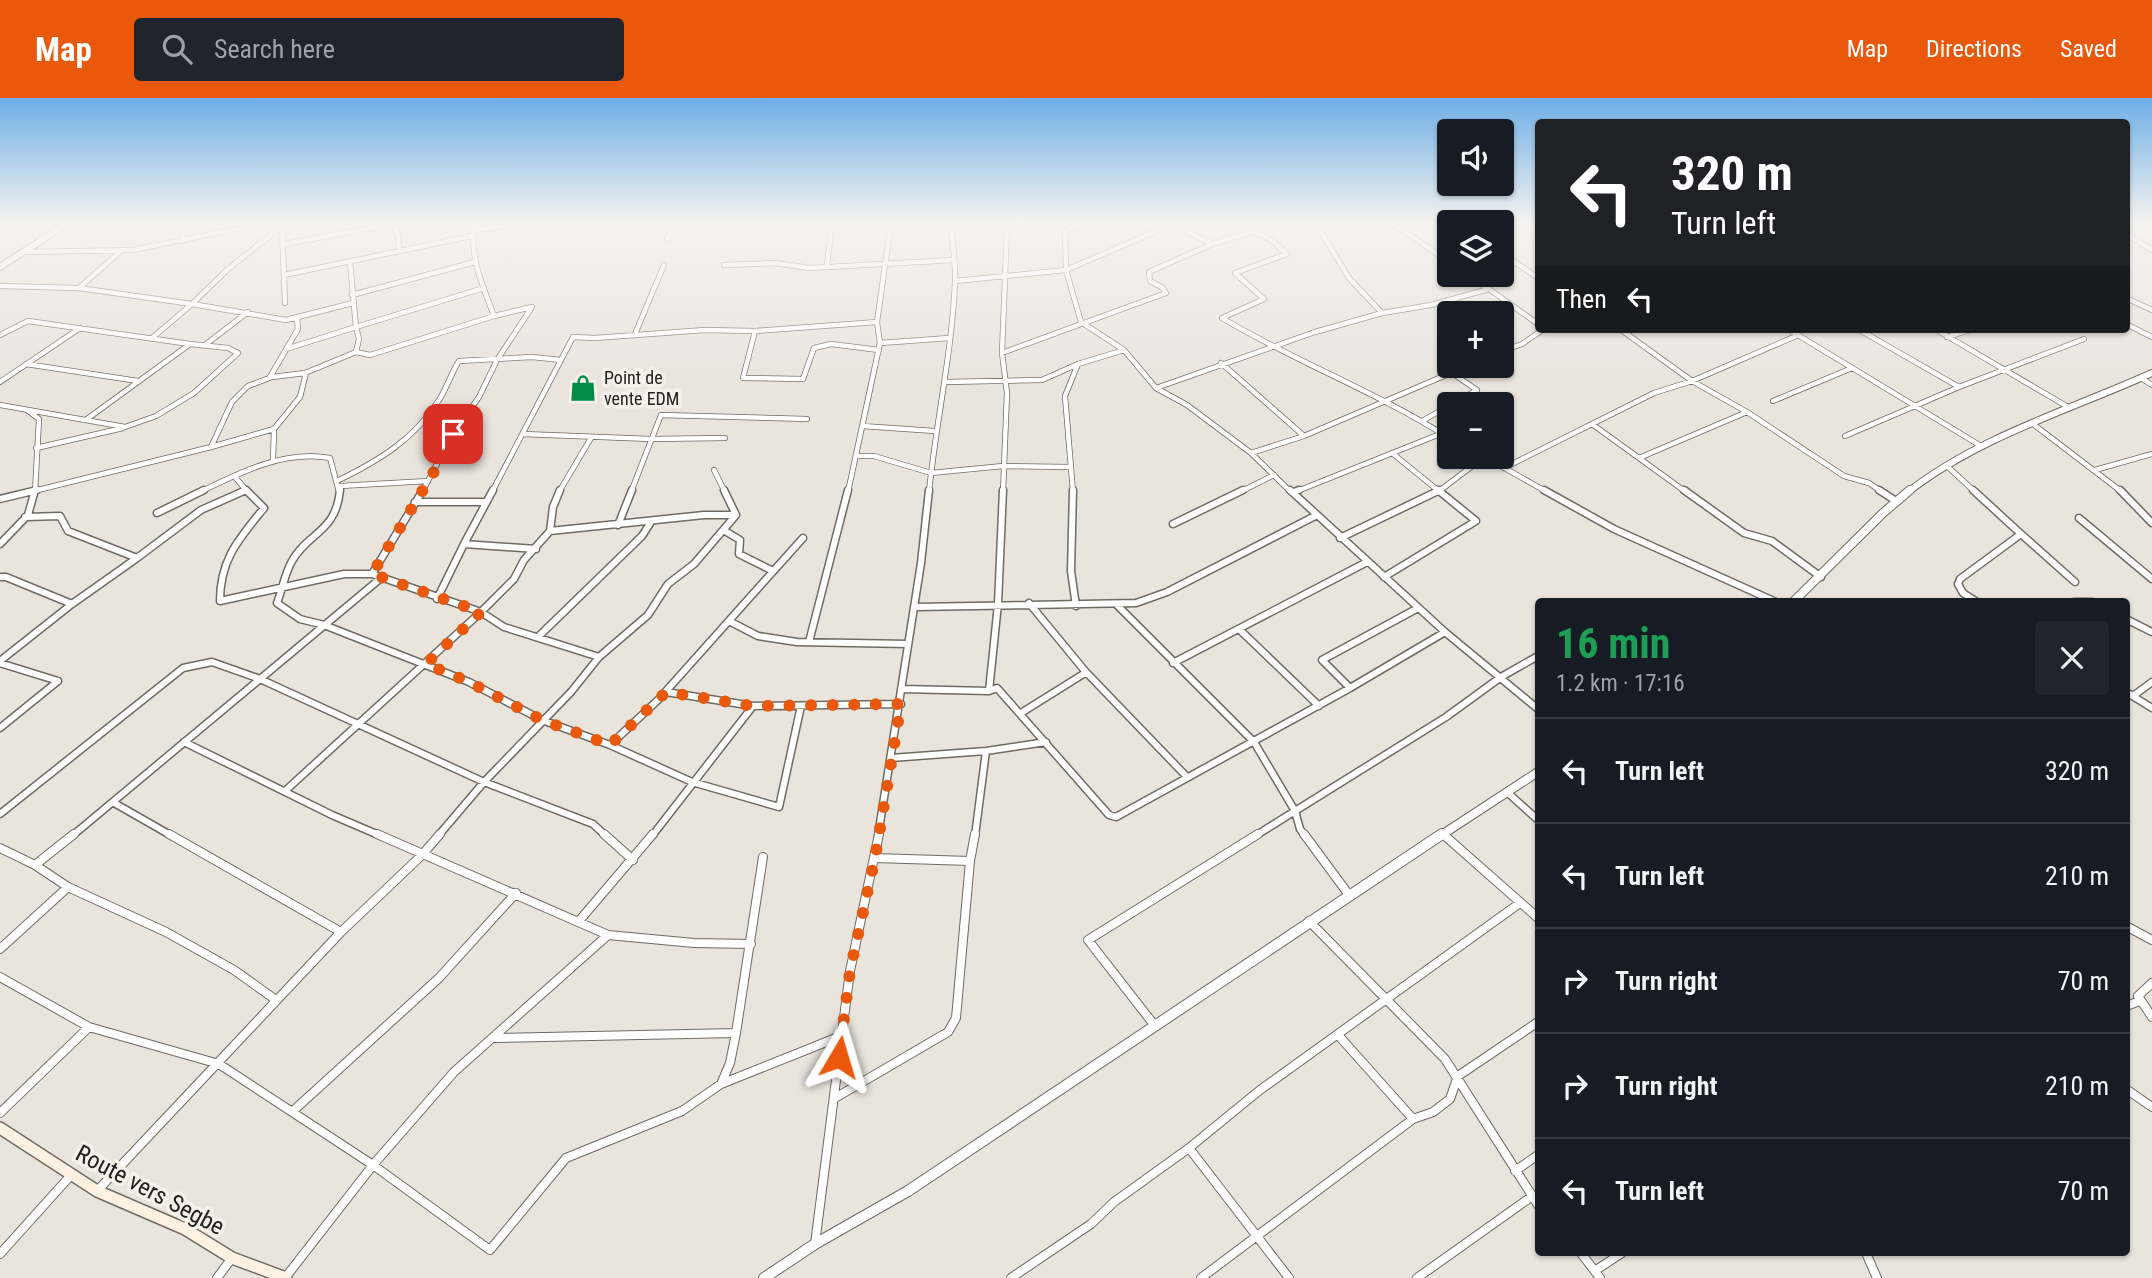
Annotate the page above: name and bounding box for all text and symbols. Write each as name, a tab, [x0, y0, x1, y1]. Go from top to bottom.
search box	[134, 18, 624, 81]
text: Map	[35, 30, 92, 69]
icon: search	[158, 30, 196, 68]
text: Search here	[214, 34, 335, 64]
text: Map	[1847, 35, 1888, 63]
text: Directions	[1926, 35, 2022, 63]
text: Saved	[2060, 35, 2117, 63]
map controls	[1437, 119, 1514, 469]
button: sound	[1437, 119, 1514, 196]
text: 320 m	[1671, 145, 1793, 202]
icon: left	[1556, 147, 1647, 238]
text: Turn left	[1671, 204, 1776, 242]
button: layers	[1437, 210, 1514, 287]
icon: left	[1621, 280, 1659, 318]
text: Then	[1556, 284, 1607, 314]
button: +	[1437, 301, 1514, 378]
place label: Point de vente EDM	[604, 367, 679, 409]
shop icon: Point de vente EDM	[568, 373, 598, 403]
button: −	[1437, 392, 1514, 469]
pin	[423, 404, 483, 464]
icon: arrive	[434, 415, 472, 453]
text: 16 min	[1556, 619, 1671, 668]
button: close	[2035, 621, 2109, 695]
text: 1.2 km · 17:16	[1556, 670, 1685, 697]
icon: left	[1556, 752, 1594, 790]
text: Turn left	[1615, 756, 1704, 786]
text: 320 m	[2045, 756, 2109, 786]
icon: left	[1556, 857, 1594, 895]
text: Turn left	[1615, 861, 1704, 891]
text: 210 m	[2045, 861, 2109, 891]
icon: right	[1556, 962, 1594, 1000]
text: Turn right	[1615, 966, 1717, 996]
text: 70 m	[2058, 966, 2109, 996]
position arrow	[802, 1020, 876, 1094]
icon: right	[1556, 1067, 1594, 1105]
text: Turn right	[1615, 1071, 1717, 1101]
text: 210 m	[2045, 1071, 2109, 1101]
street label: Route vers Segbe	[71, 1139, 229, 1241]
icon: left	[1556, 1172, 1594, 1210]
text: Turn left	[1615, 1176, 1704, 1206]
text: 70 m	[2058, 1176, 2109, 1206]

